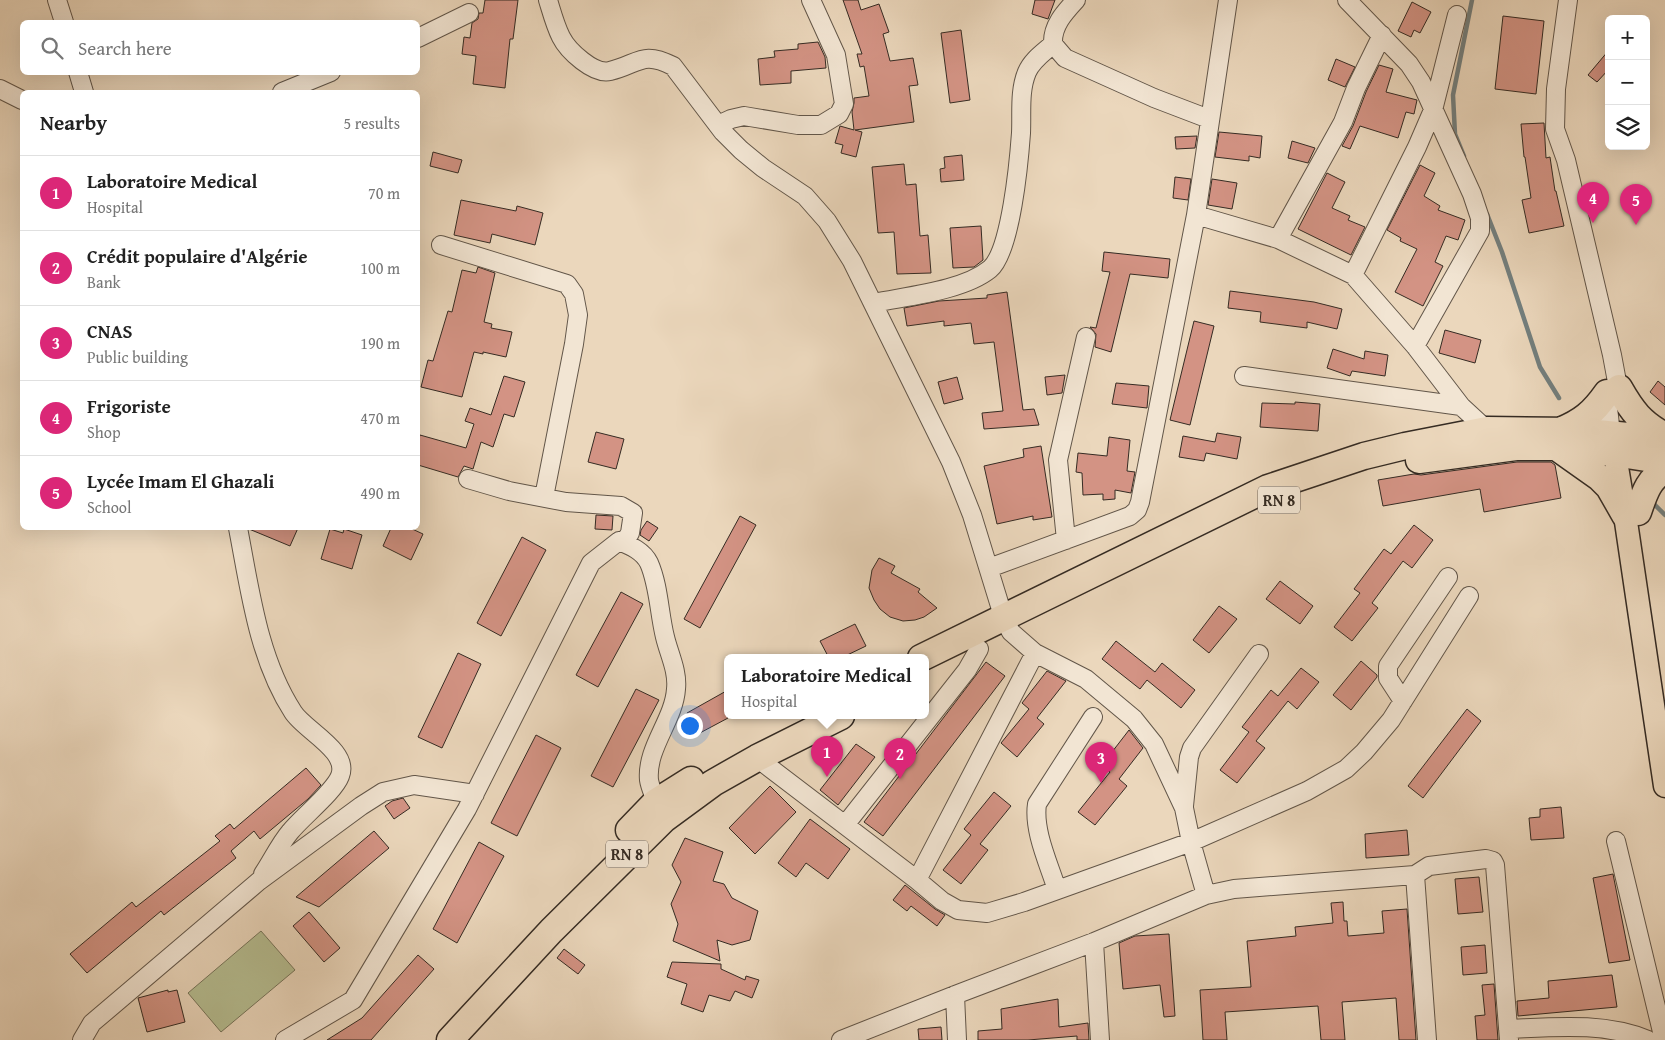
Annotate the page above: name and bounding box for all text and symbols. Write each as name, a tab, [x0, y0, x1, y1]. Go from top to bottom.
map controls	[1605, 15, 1650, 150]
button: +	[1605, 15, 1650, 60]
search box	[20, 20, 420, 75]
icon: search	[38, 34, 66, 62]
text: Search here	[78, 34, 172, 62]
button: −	[1605, 60, 1650, 105]
button: layers	[1605, 105, 1650, 150]
text: Nearby	[40, 107, 107, 138]
text: 5 results	[343, 111, 400, 135]
text: Laboratoire Medical	[87, 167, 257, 195]
text: 1	[52, 181, 60, 205]
text: 70 m	[368, 181, 400, 205]
pin: 4	[1577, 182, 1609, 223]
pin: 5	[1620, 184, 1652, 225]
text: Hospital	[87, 195, 143, 219]
text: Crédit populaire d'Algérie	[87, 242, 308, 270]
text: 2	[52, 256, 60, 280]
text: 100 m	[360, 256, 400, 280]
text: Bank	[87, 270, 121, 294]
text: CNAS	[87, 317, 133, 345]
text: 3	[52, 331, 60, 355]
text: 190 m	[360, 331, 400, 355]
text: Public building	[87, 345, 188, 369]
text: Frigoriste	[87, 392, 171, 420]
text: 4	[52, 406, 60, 430]
text: 470 m	[360, 406, 400, 430]
text: Shop	[87, 420, 121, 444]
text: Lycée Imam El Ghazali	[87, 467, 274, 495]
text: 5	[52, 481, 60, 505]
text: 490 m	[360, 481, 400, 505]
road number: RN 8	[1258, 486, 1300, 514]
text: School	[87, 495, 131, 519]
popup	[724, 654, 929, 719]
text: Laboratoire Medical	[741, 661, 912, 689]
text: Hospital	[741, 689, 797, 713]
your location	[677, 713, 703, 739]
pin: 1	[811, 736, 843, 777]
pin: 2	[884, 738, 916, 779]
pin: 3	[1085, 742, 1117, 783]
road number: RN 8	[606, 841, 648, 868]

